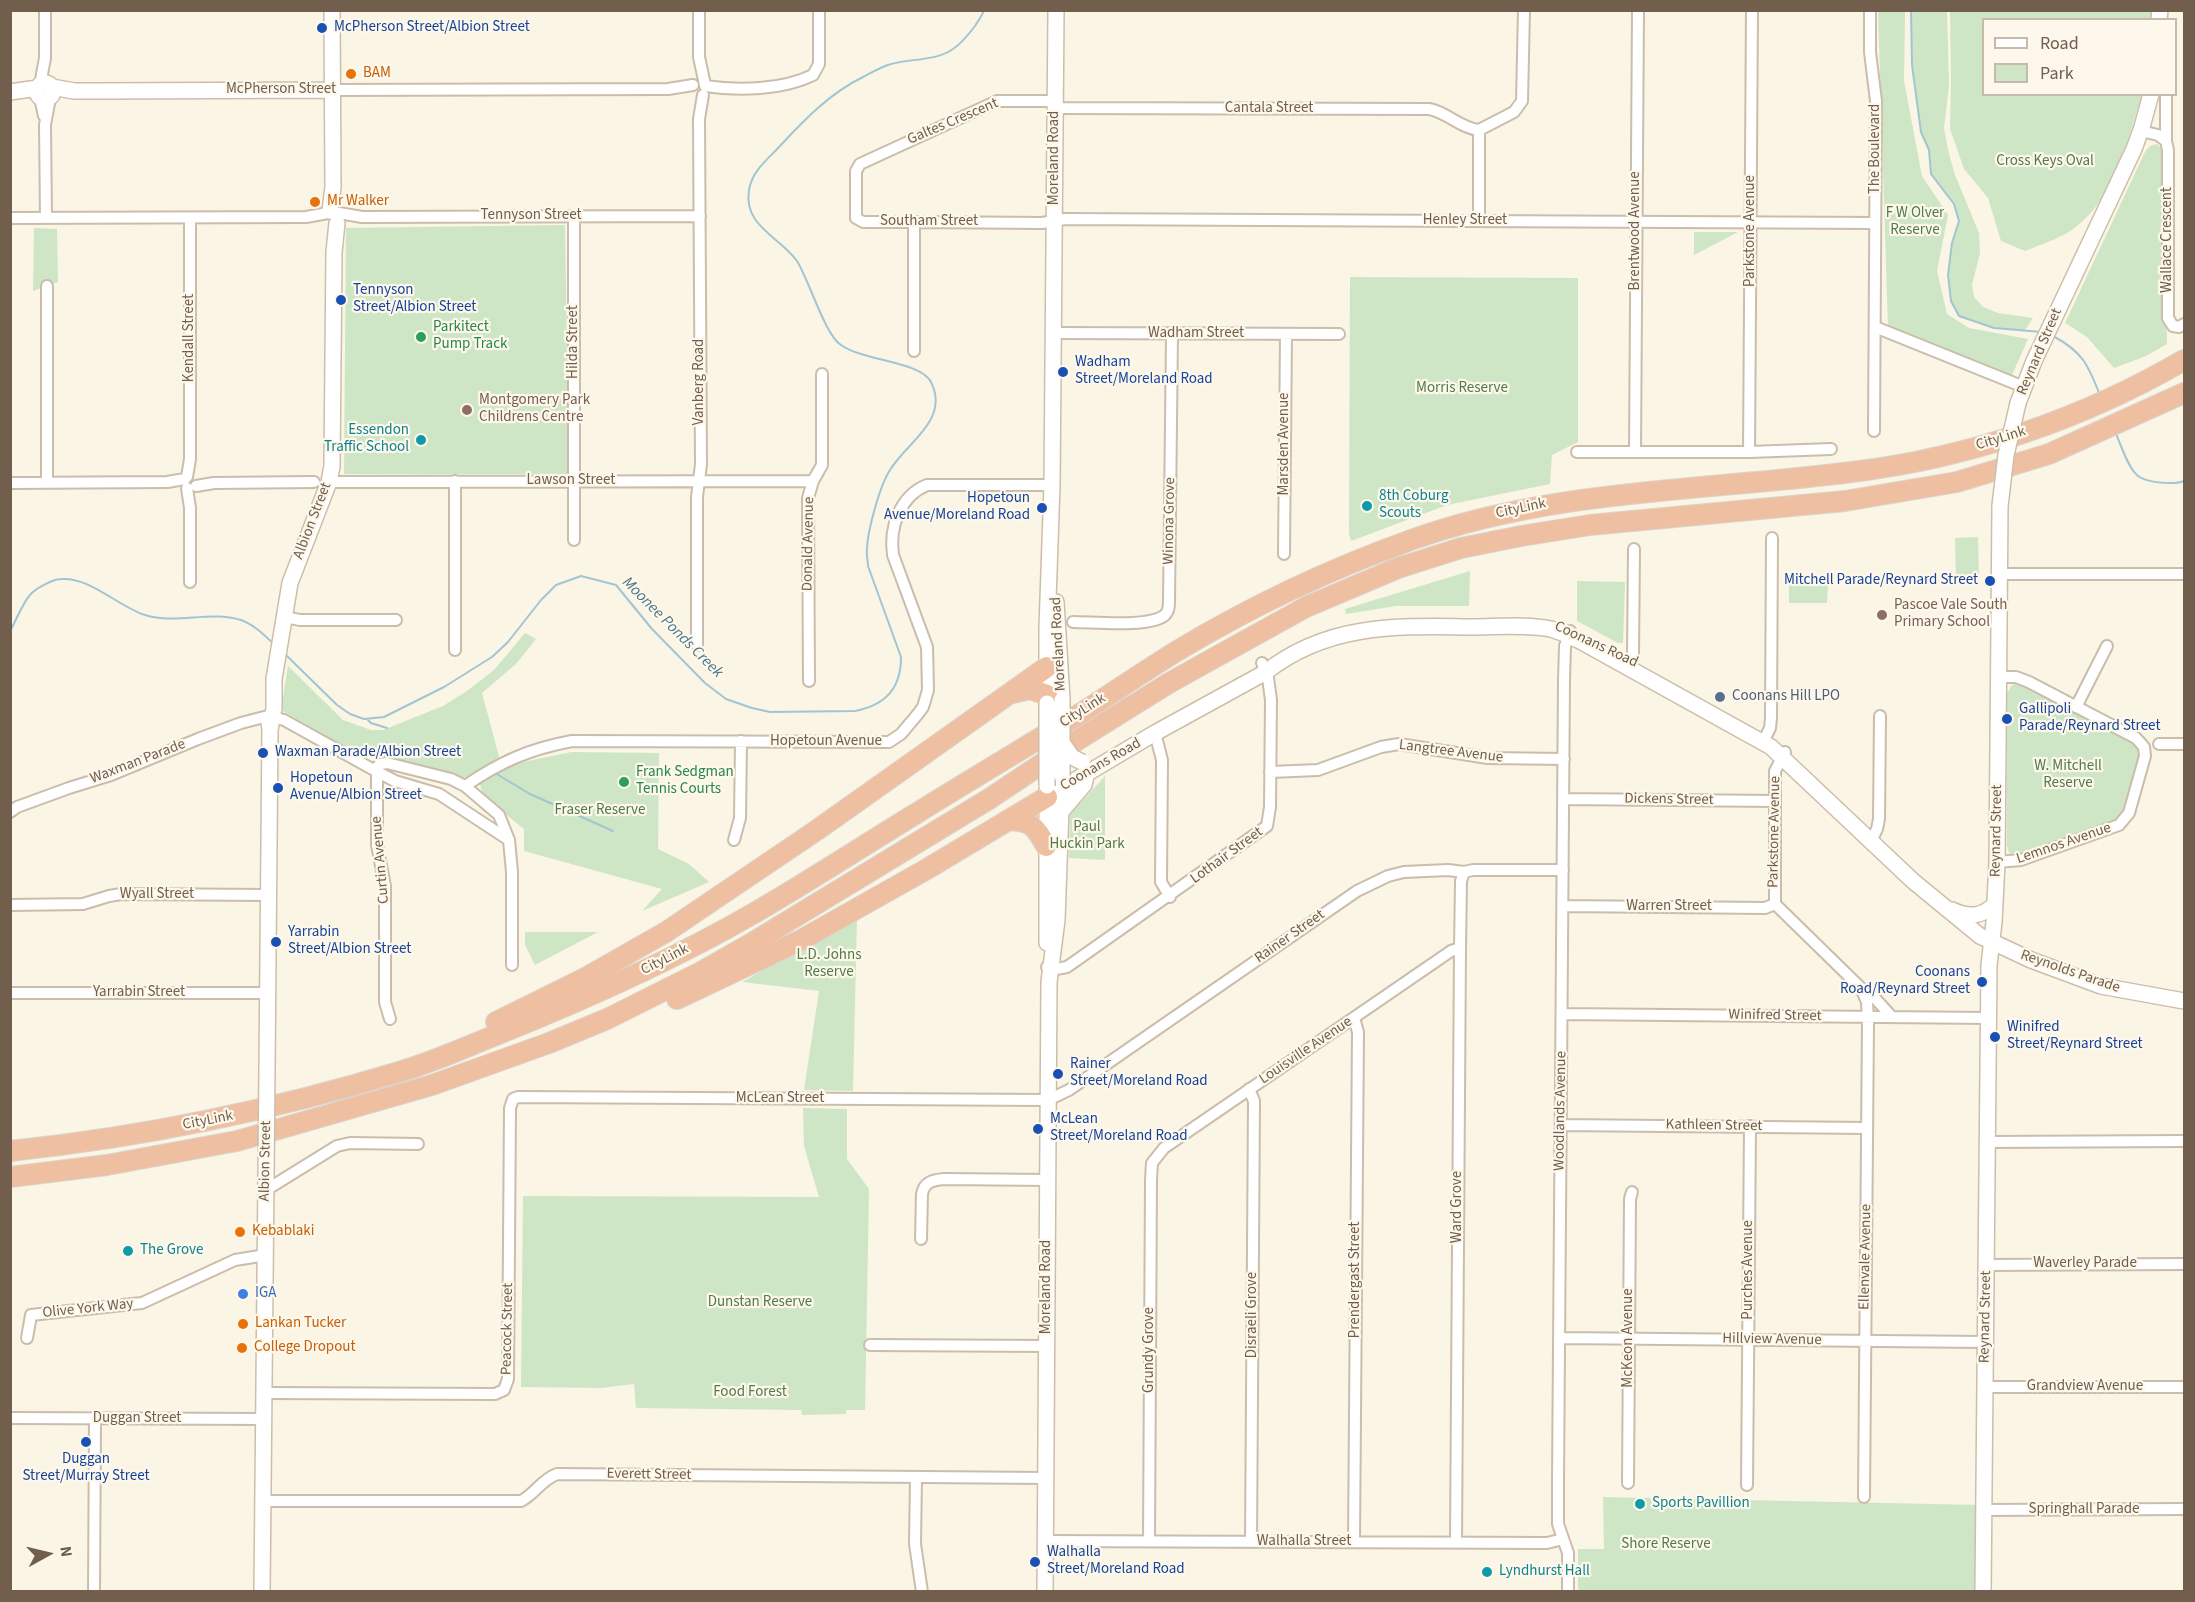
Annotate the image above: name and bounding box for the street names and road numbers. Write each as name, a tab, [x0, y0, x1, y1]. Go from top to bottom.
street label: McPherson Street	[226, 81, 336, 99]
street label: Galtes Crescent	[905, 95, 1001, 149]
street label: Cantala Street	[1225, 100, 1313, 118]
street label: The Boulevard	[1867, 104, 1885, 194]
street label: Moreland Road	[1046, 111, 1064, 205]
street label: Brentwood Avenue	[1627, 171, 1645, 291]
street label: Parkstone Avenue	[1742, 175, 1760, 287]
street label: Wallace Crescent	[2159, 187, 2177, 293]
street label: Tennyson Street	[480, 207, 582, 225]
street label: Henley Street	[1423, 212, 1507, 230]
street label: Southam Street	[880, 213, 978, 231]
street label: Kendall Street	[181, 294, 199, 382]
street label: Hilda Street	[565, 305, 583, 379]
street label: Reynard Street	[2014, 306, 2066, 398]
street label: Wadham Street	[1148, 325, 1244, 343]
street label: Vanberg Road	[691, 339, 709, 425]
street label: Marsden Avenue	[1276, 392, 1294, 496]
street label: CityLink	[1974, 423, 2028, 455]
street label: Lawson Street	[527, 472, 615, 490]
street label: Winona Grove	[1160, 477, 1180, 565]
street label: Albion Street	[290, 480, 336, 562]
street label: CityLink	[1494, 495, 1548, 523]
street label: Donald Avenue	[799, 497, 819, 591]
street label: Moreland Road	[1048, 596, 1070, 692]
street label: Coonans Road	[1551, 618, 1641, 672]
street label: CityLink	[1057, 690, 1109, 732]
street label: Hopetoun Avenue	[770, 733, 882, 751]
street label: Coonans Road	[1057, 735, 1145, 795]
street label: Waxman Parade	[88, 736, 188, 788]
street label: Langtree Avenue	[1398, 737, 1504, 767]
street label: Parkstone Avenue	[1765, 776, 1785, 888]
street label: Reynard Street	[1987, 785, 2007, 877]
street label: Dickens Street	[1624, 790, 1714, 810]
street label: Curtin Avenue	[368, 815, 394, 905]
street label: Lemnos Avenue	[2014, 819, 2114, 869]
street label: Lothair Street	[1187, 824, 1267, 888]
street label: Wyall Street	[120, 886, 194, 904]
street label: Warren Street	[1626, 898, 1712, 916]
street label: Rainer Street	[1252, 906, 1328, 968]
street label: CityLink	[638, 940, 692, 980]
street label: Reynolds Parade	[2018, 947, 2122, 997]
street label: Yarrabin Street	[93, 984, 185, 1002]
street label: Winifred Street	[1728, 1006, 1822, 1026]
street label: Louisville Avenue	[1256, 1013, 1356, 1089]
street label: Woodlands Avenue	[1551, 1051, 1571, 1171]
street label: McLean Street	[736, 1090, 824, 1108]
street label: CityLink	[181, 1107, 235, 1135]
street label: Kathleen Street	[1665, 1116, 1763, 1136]
street label: Albion Street	[256, 1120, 276, 1202]
street label: Ward Grove	[1449, 1171, 1467, 1243]
street label: Ellenvale Avenue	[1856, 1204, 1876, 1310]
street label: Purches Avenue	[1740, 1220, 1758, 1320]
street label: Prendergast Street	[1347, 1222, 1365, 1338]
street label: Moreland Road	[1038, 1240, 1056, 1334]
street label: Waverley Parade	[2033, 1255, 2137, 1273]
street label: Reynard Street	[1976, 1271, 1996, 1363]
street label: Disraeli Grove	[1244, 1272, 1262, 1358]
street label: Peacock Street	[498, 1283, 518, 1375]
street label: McKeon Avenue	[1620, 1288, 1638, 1388]
street label: Olive York Way	[42, 1295, 134, 1323]
street label: Grundy Grove	[1141, 1307, 1159, 1393]
street label: Hillview Avenue	[1722, 1330, 1822, 1350]
street label: Grandview Avenue	[2027, 1378, 2143, 1396]
street label: Duggan Street	[93, 1410, 181, 1428]
street label: Everett Street	[606, 1465, 692, 1485]
street label: Springhall Parade	[2029, 1501, 2139, 1519]
street label: Walhalla Street	[1257, 1533, 1351, 1551]

